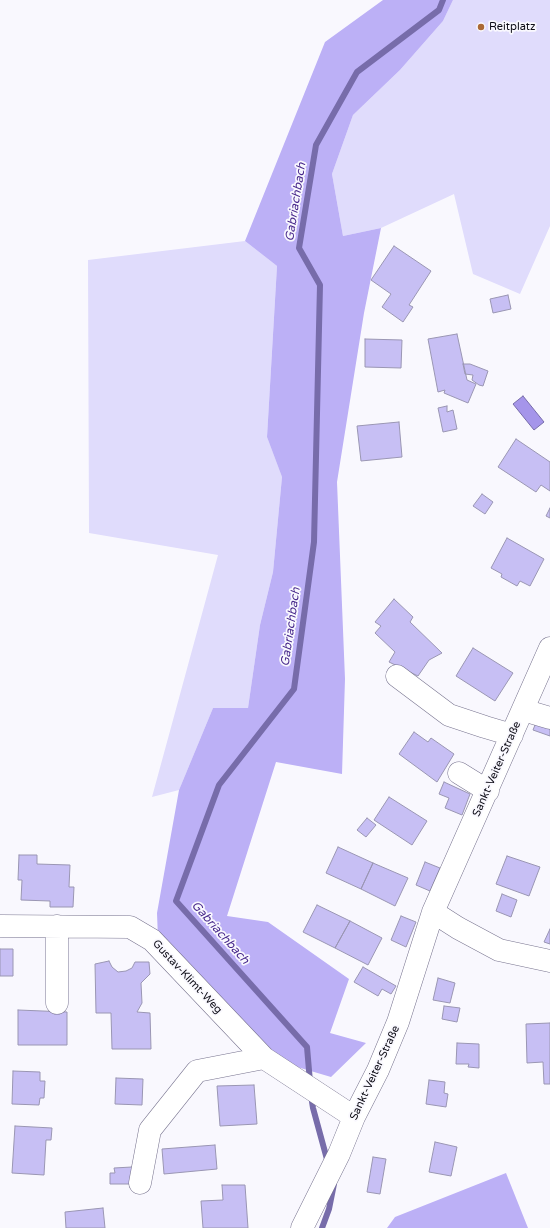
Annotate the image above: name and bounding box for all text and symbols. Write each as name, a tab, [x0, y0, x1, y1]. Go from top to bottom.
place label: Reitplatz	[489, 20, 535, 34]
marker: Reitplatz	[476, 22, 486, 32]
water label: Gabriachbach	[283, 162, 309, 242]
water label: Gabriachbach	[278, 587, 304, 667]
street label: Sankt-Veiter-Straße	[470, 719, 524, 819]
water label: Gabriachbach	[188, 899, 252, 967]
street label: Gustav-Klimt-Weg	[149, 937, 225, 1017]
street label: Sankt-Veiter-Straße	[347, 1024, 403, 1122]

